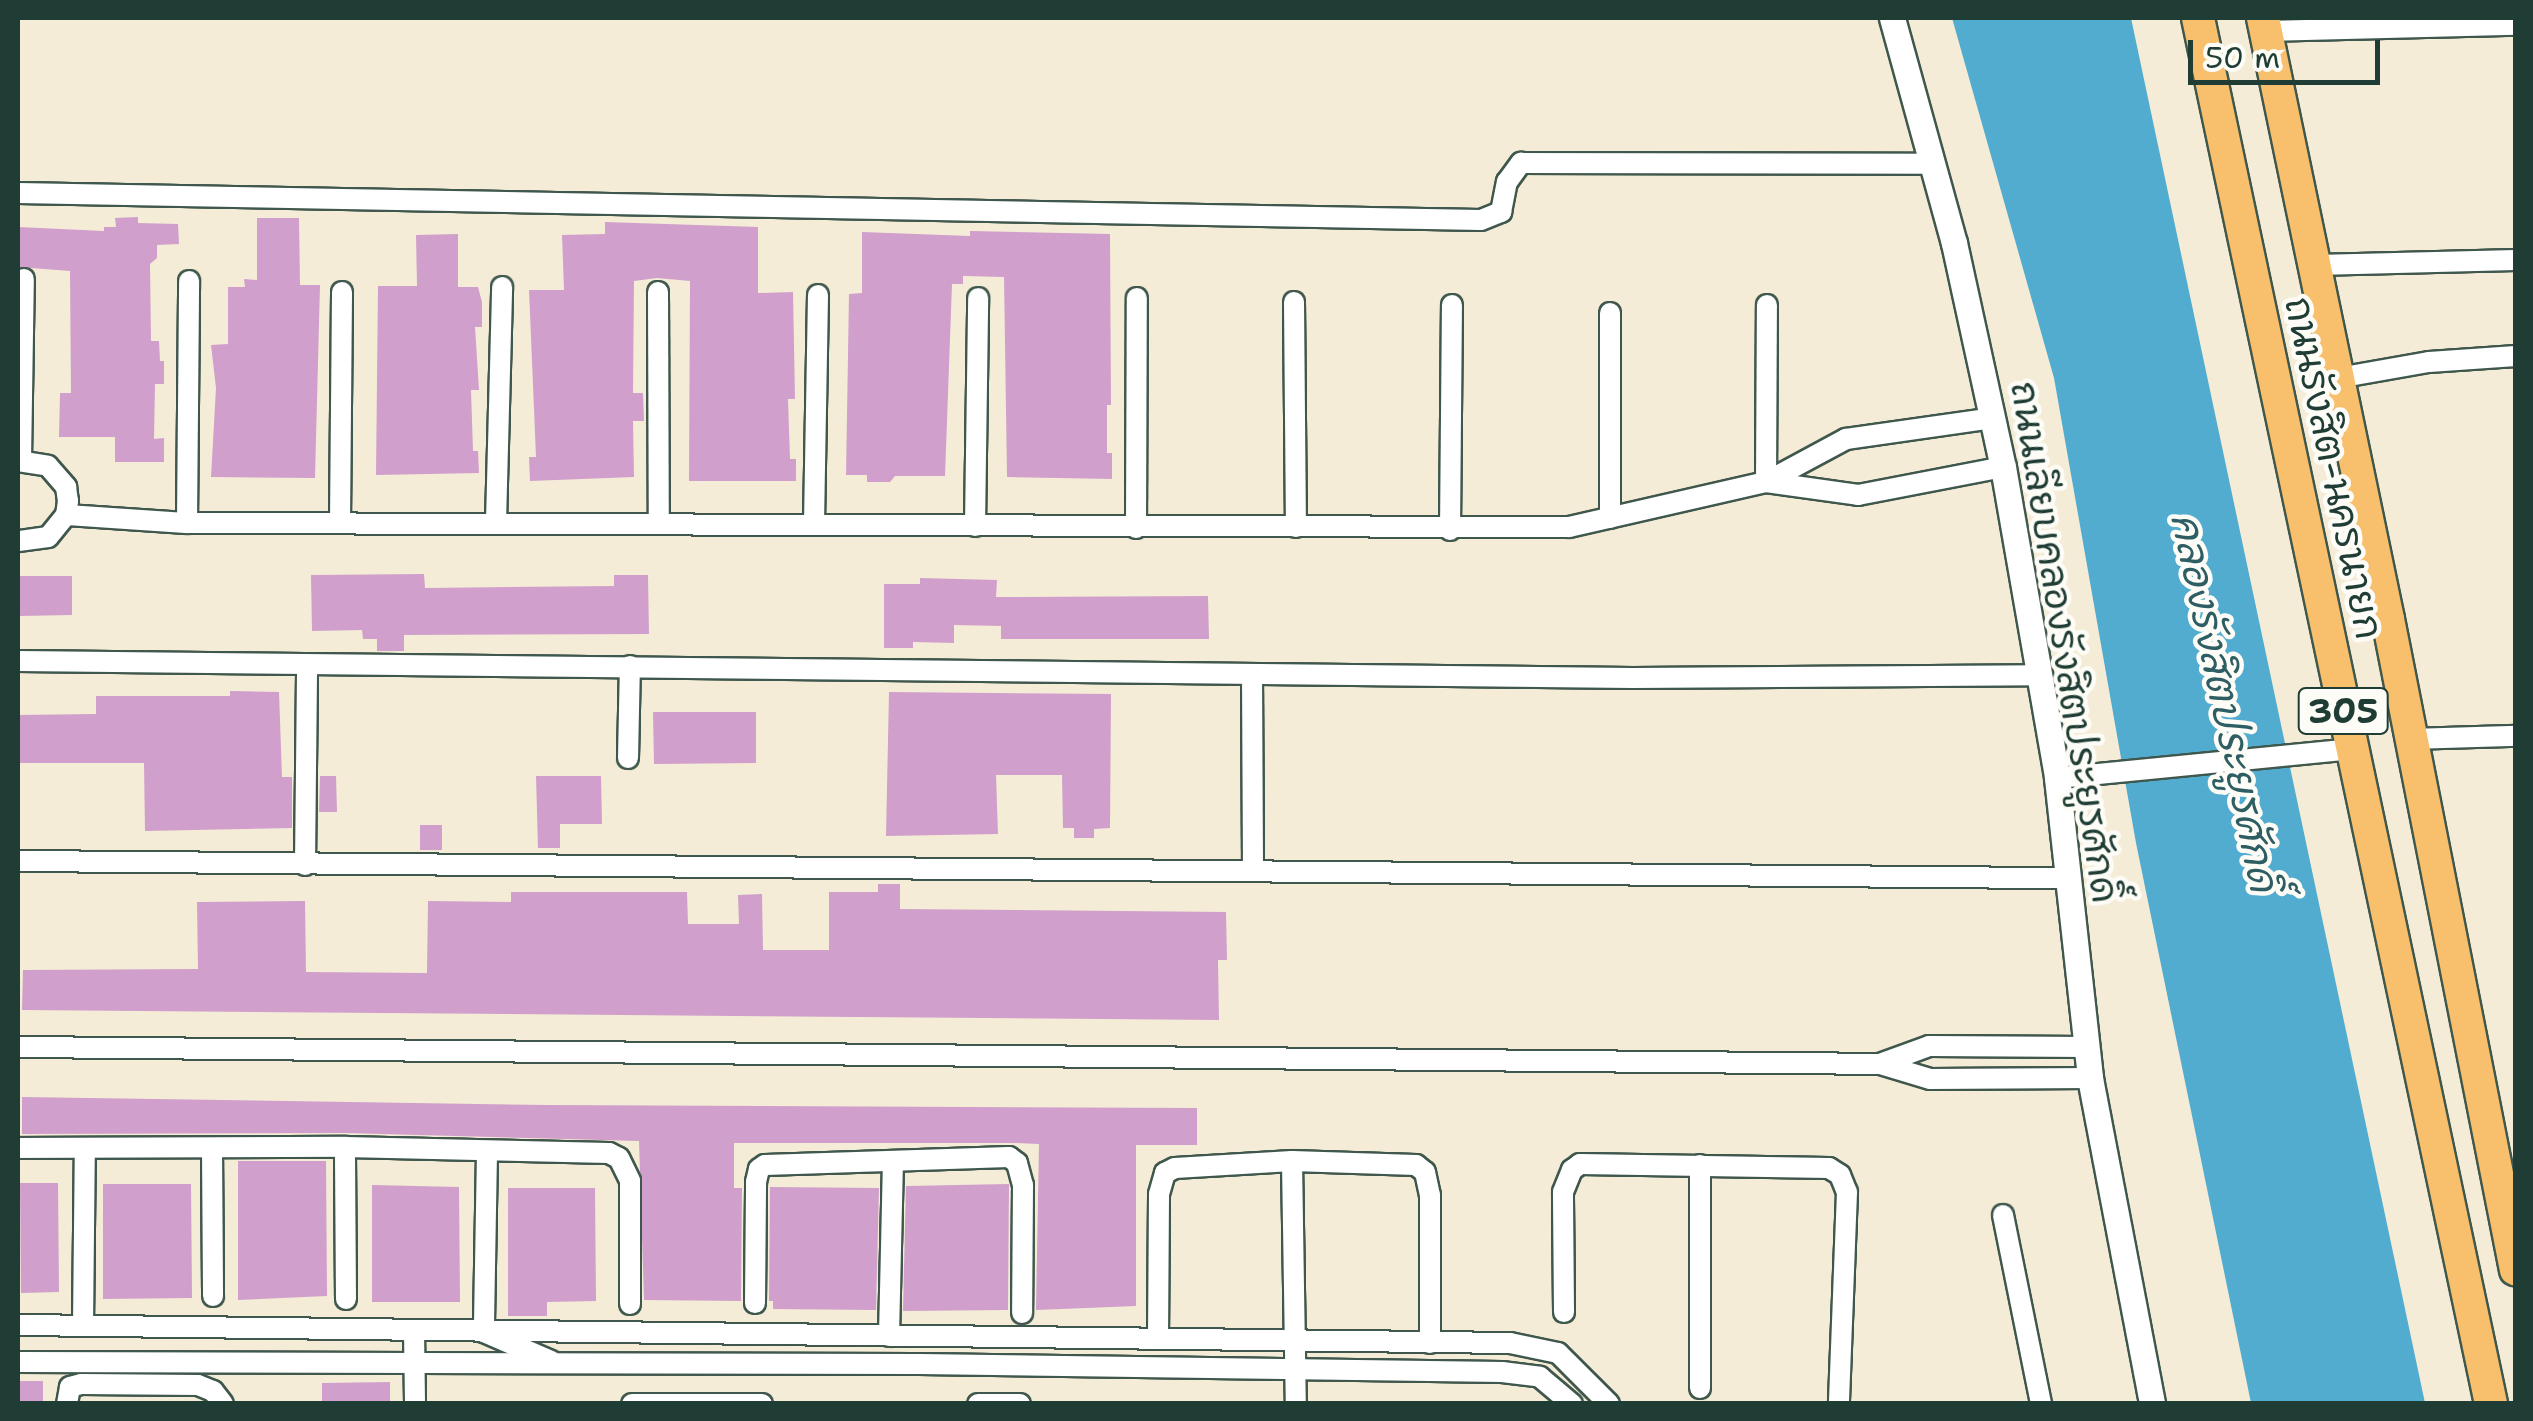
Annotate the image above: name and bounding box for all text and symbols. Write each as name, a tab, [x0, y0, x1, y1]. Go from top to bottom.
scale bar	[2193, 20, 2386, 82]
text: 50 m	[2205, 37, 2280, 78]
street label: ถนนรังสิต-นครนายก	[2275, 293, 2393, 643]
street label: ถนนเลียบคลองรังสิตประยูรศักดิ์	[2001, 378, 2129, 906]
water label: คลองรังสิตประยูรศักดิ์	[2161, 509, 2289, 895]
road number: 305	[2296, 681, 2390, 741]

